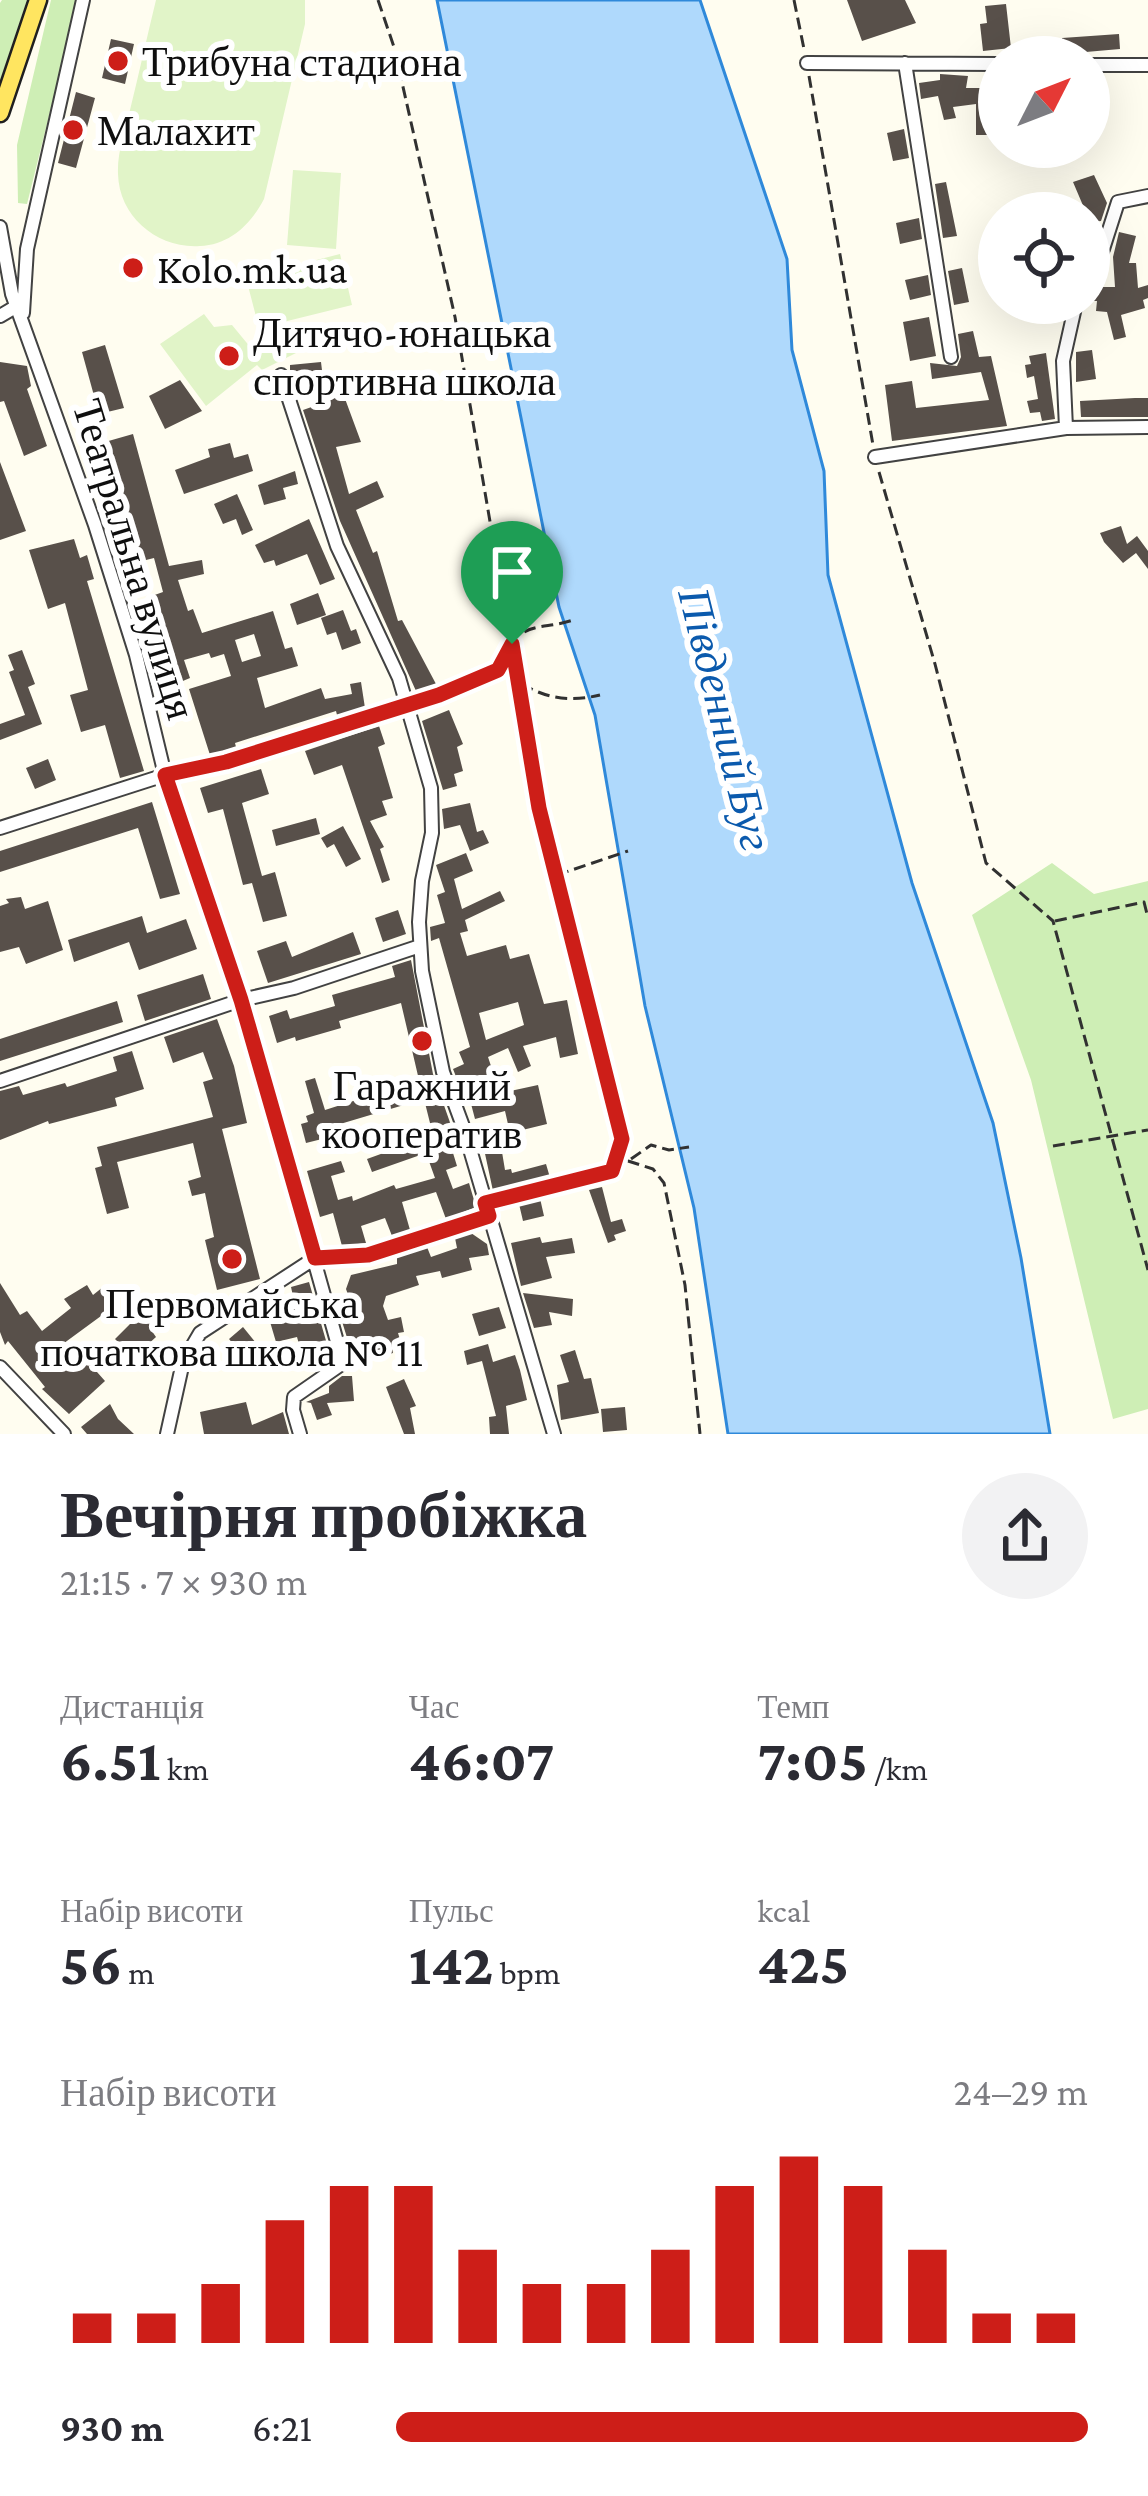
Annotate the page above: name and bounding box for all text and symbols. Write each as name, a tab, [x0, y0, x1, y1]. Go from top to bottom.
north arrow	[978, 36, 1110, 168]
map controls	[978, 36, 1110, 324]
place label: Трибуна стадиона	[142, 38, 462, 85]
marker: Трибуна стадиона	[105, 48, 131, 74]
place label: Малахит	[97, 107, 255, 154]
marker: Малахит	[60, 117, 86, 143]
button: locate	[978, 192, 1110, 324]
place label: Kolo.mk.ua	[157, 245, 348, 292]
marker: Kolo.mk.ua	[120, 255, 146, 281]
place label: Дитячо-юнацька спортивна школа	[253, 309, 556, 404]
marker: Дитячо-юнацька спортивна школа	[216, 343, 242, 369]
street label: Театральна вулиця	[64, 394, 205, 725]
pin	[461, 521, 563, 644]
icon: arrive	[479, 539, 545, 605]
water label: Південний Буг	[668, 582, 782, 856]
marker: Гаражний кооператив	[409, 1028, 435, 1054]
place label: Гаражний кооператив	[322, 1062, 522, 1157]
marker: Первомайська початкова школа № 11	[219, 1246, 245, 1272]
place label: Первомайська початкова школа № 11	[41, 1280, 423, 1375]
button: share	[962, 1473, 1088, 1599]
text: Вечірня пробіжка	[60, 1478, 587, 1551]
text: 21:15 · 7 × 930 m	[60, 1560, 307, 1603]
text: Дистанція	[60, 1688, 204, 1725]
text: Час	[409, 1688, 459, 1725]
text: Темп	[757, 1688, 829, 1725]
text: 6.51	[60, 1726, 160, 1793]
text: 46:07	[409, 1726, 555, 1793]
text: 7:05	[757, 1726, 868, 1793]
text: km	[160, 1750, 209, 1787]
text: /km	[868, 1750, 928, 1787]
text: Набір висоти	[60, 1892, 243, 1929]
text: Пульс	[409, 1892, 494, 1929]
text: kcal	[757, 1892, 811, 1929]
text: 425	[757, 1929, 849, 1996]
text: 56	[60, 1930, 122, 1997]
text: 142	[409, 1930, 493, 1997]
text: m	[122, 1954, 155, 1991]
text: bpm	[493, 1954, 560, 1991]
text: 24–29 m	[953, 2070, 1088, 2113]
text: Набір висоти	[60, 2071, 276, 2114]
text: 930 m	[60, 2406, 164, 2449]
text: 6:21	[252, 2406, 312, 2449]

